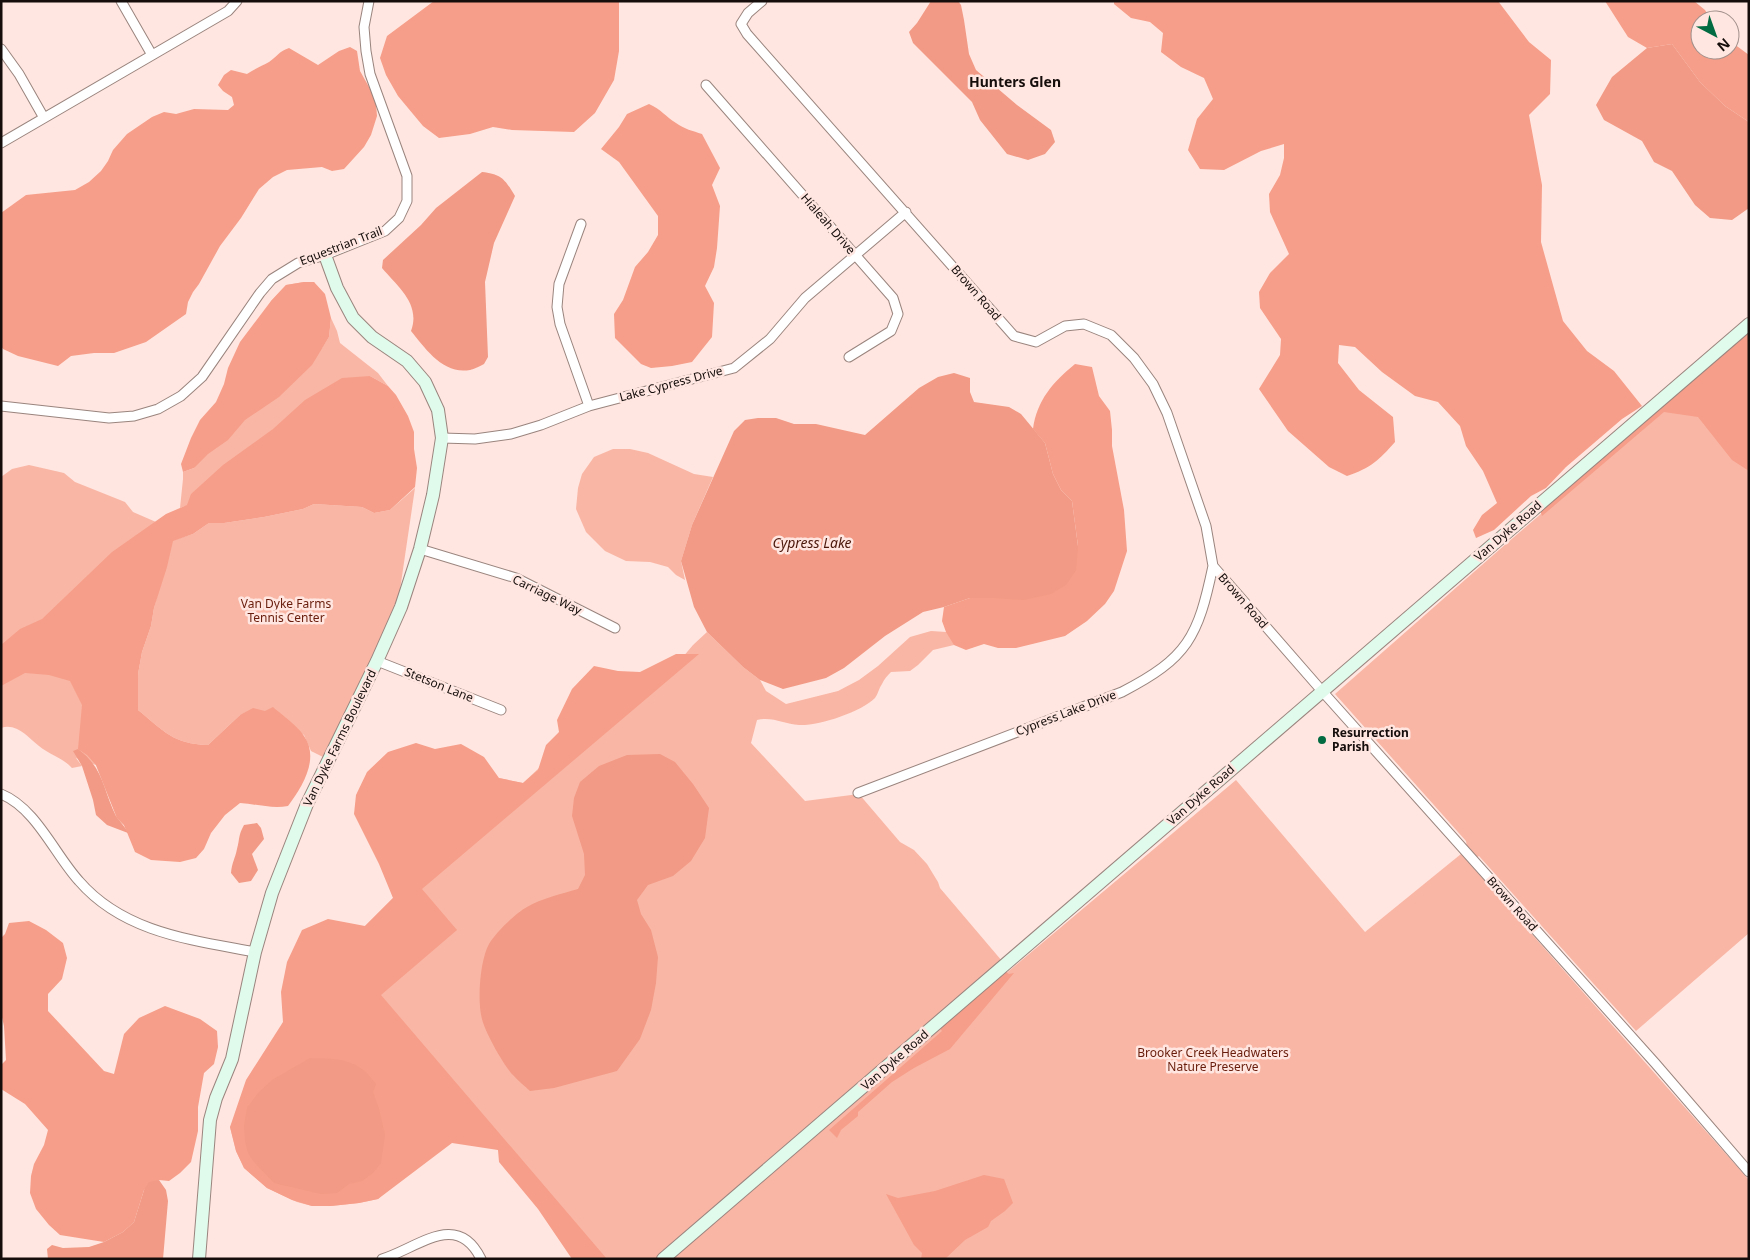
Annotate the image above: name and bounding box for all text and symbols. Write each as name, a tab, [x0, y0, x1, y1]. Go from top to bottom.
north arrow	[1690, 10, 1740, 60]
text: N	[1713, 34, 1734, 56]
district label: Hunters Glen	[969, 72, 1061, 91]
street label: Hialeah Drive	[797, 190, 860, 258]
street label: Equestrian Trail	[297, 222, 385, 269]
street label: Brown Road	[948, 261, 1005, 324]
street label: Lake Cypress Drive	[617, 362, 725, 405]
street label: Van Dyke Road	[1470, 497, 1545, 565]
water label: Cypress Lake	[772, 533, 852, 552]
street label: Brown Road	[1215, 569, 1272, 632]
street label: Carriage Way	[510, 570, 585, 619]
park label: Van Dyke Farms Tennis Center	[241, 595, 331, 626]
street label: Stetson Lane	[402, 663, 476, 706]
street label: Van Dyke Farms Boulevard	[299, 666, 380, 809]
street label: Cypress Lake Drive	[1013, 685, 1119, 739]
place label: Resurrection Parish	[1332, 724, 1409, 755]
marker: Resurrection Parish	[1316, 734, 1328, 746]
street label: Van Dyke Road	[1163, 761, 1238, 829]
street label: Brown Road	[1483, 873, 1542, 935]
street label: Van Dyke Road	[857, 1026, 932, 1094]
park label: Brooker Creek Headwaters Nature Preserve	[1137, 1044, 1289, 1075]

